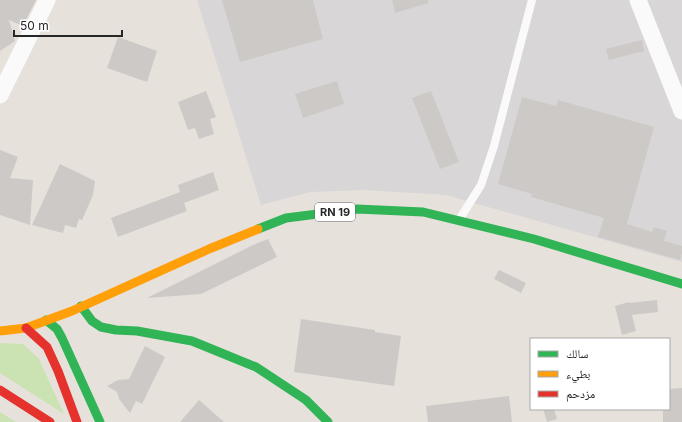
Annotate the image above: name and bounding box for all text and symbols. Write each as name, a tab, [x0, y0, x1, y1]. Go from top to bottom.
scale bar	[14, 12, 122, 38]
text: 50 m	[20, 18, 49, 33]
road number: RN 19	[315, 203, 355, 221]
legend	[530, 338, 670, 410]
text: سالك	[566, 346, 588, 361]
text: بطيء	[566, 366, 590, 384]
text: مزدحم	[566, 386, 595, 402]

